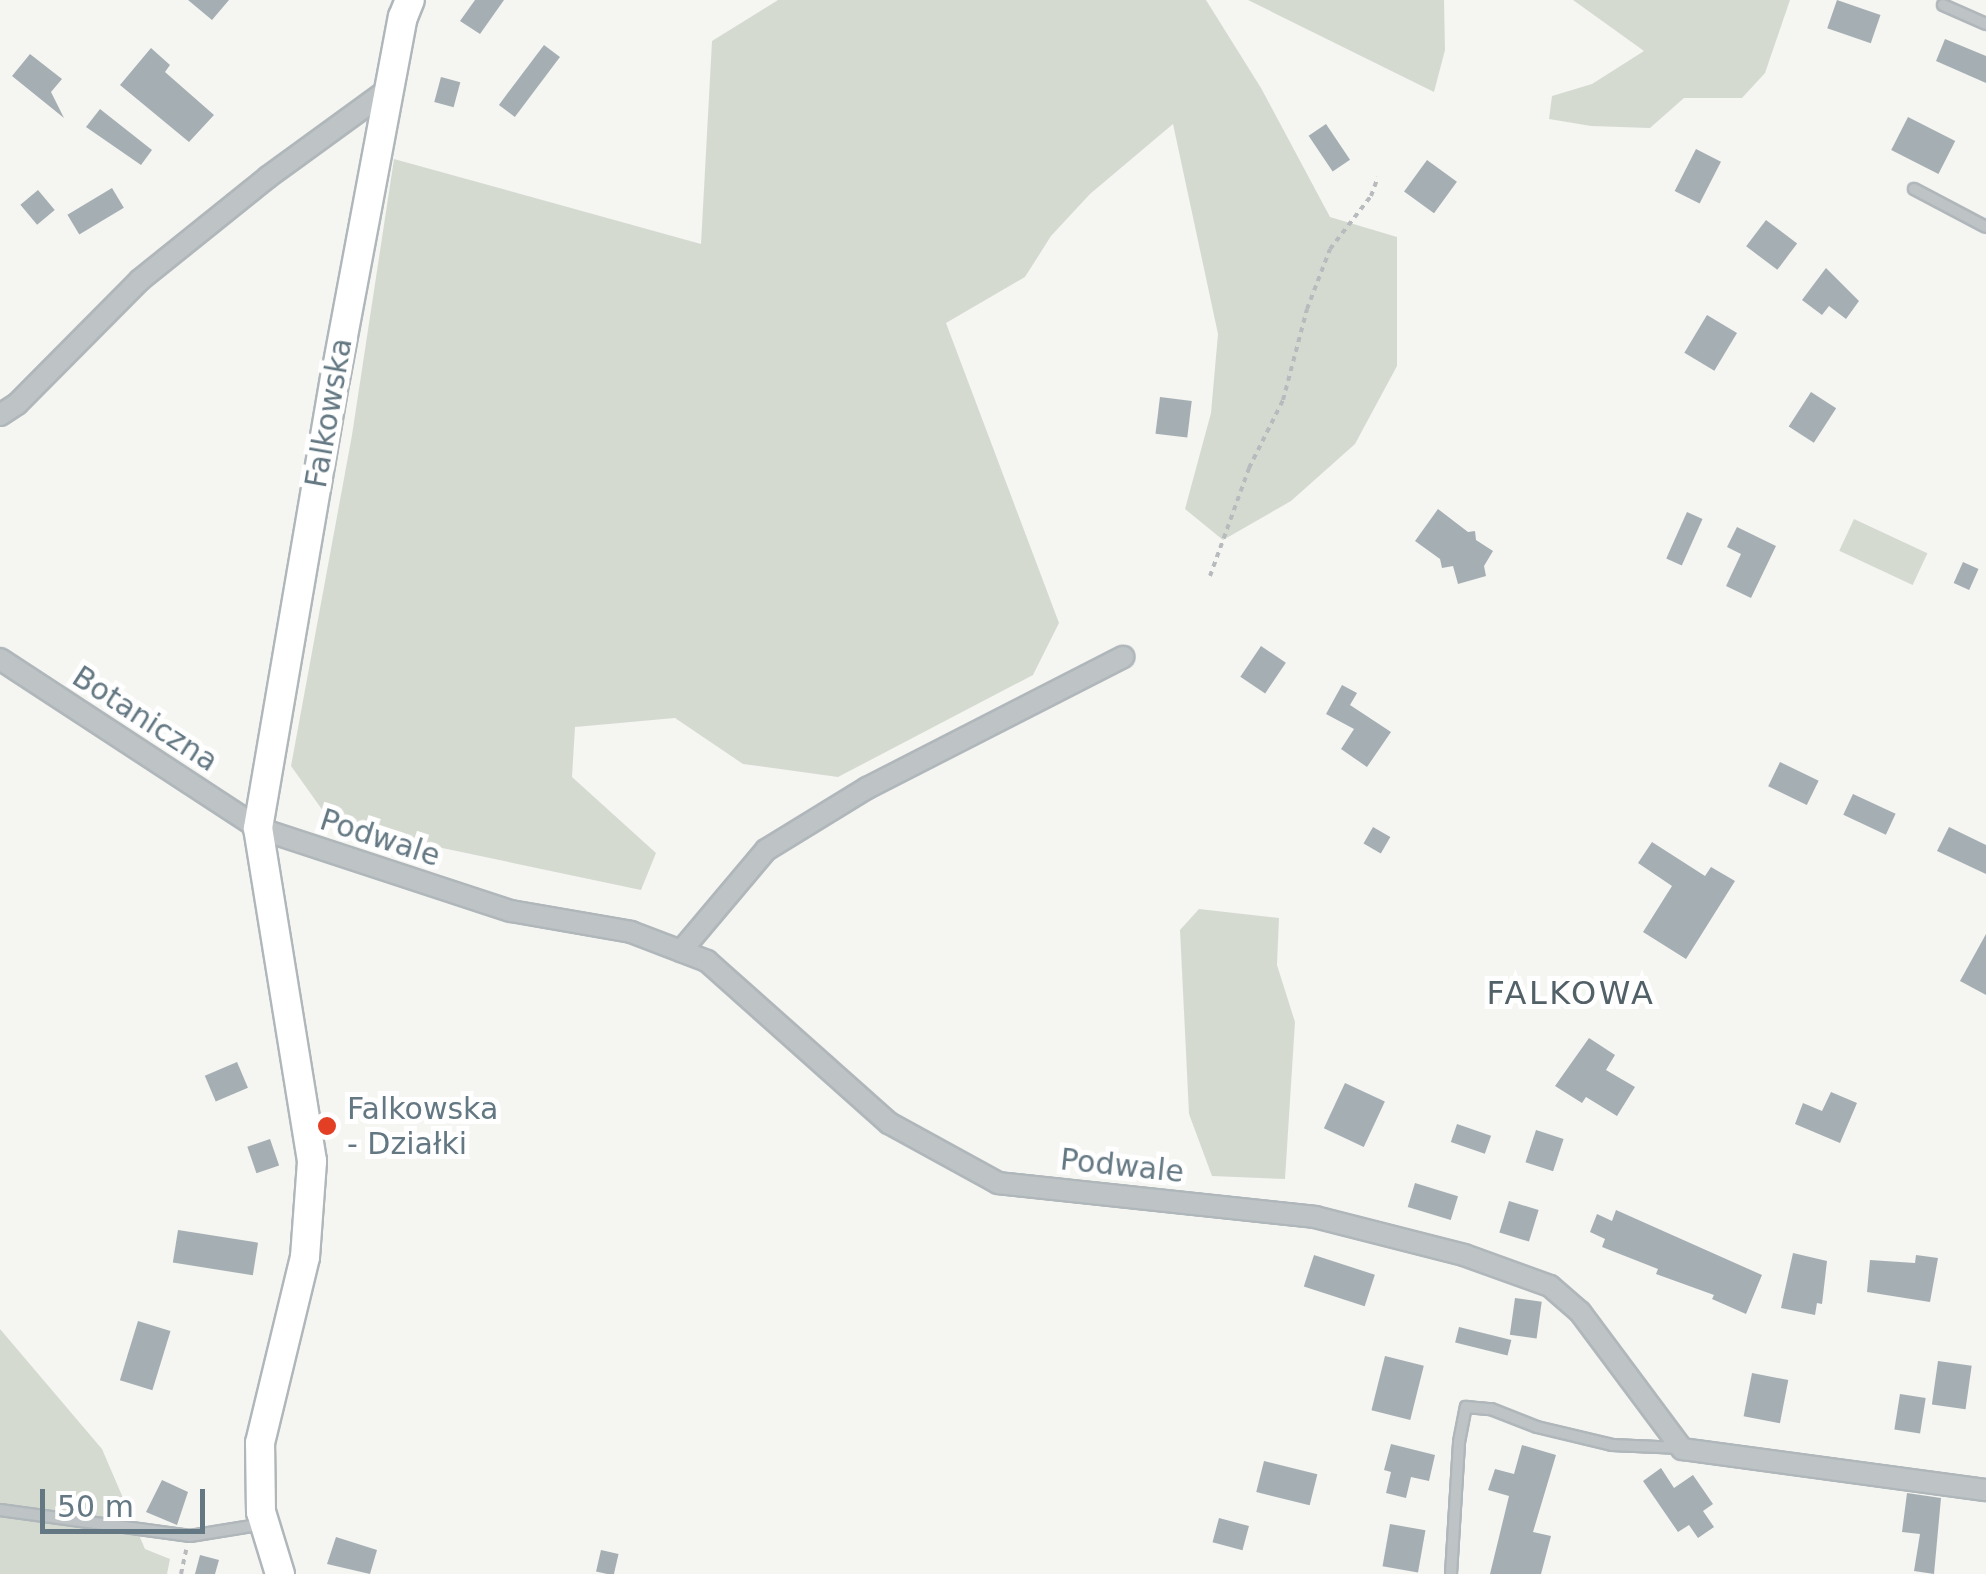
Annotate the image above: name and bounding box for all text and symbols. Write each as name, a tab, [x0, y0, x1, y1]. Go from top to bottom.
street label: Falkowska	[298, 335, 360, 491]
street label: Botaniczna	[66, 659, 224, 779]
street label: Podwale	[315, 802, 445, 874]
district label: FALKOWA	[1487, 974, 1655, 1012]
place label: Falkowska - Działki	[347, 1091, 498, 1162]
marker: Falkowska - Działki	[316, 1115, 338, 1137]
street label: Podwale	[1058, 1142, 1186, 1190]
scale bar	[45, 1469, 210, 1531]
text: 50 m	[57, 1489, 134, 1524]

